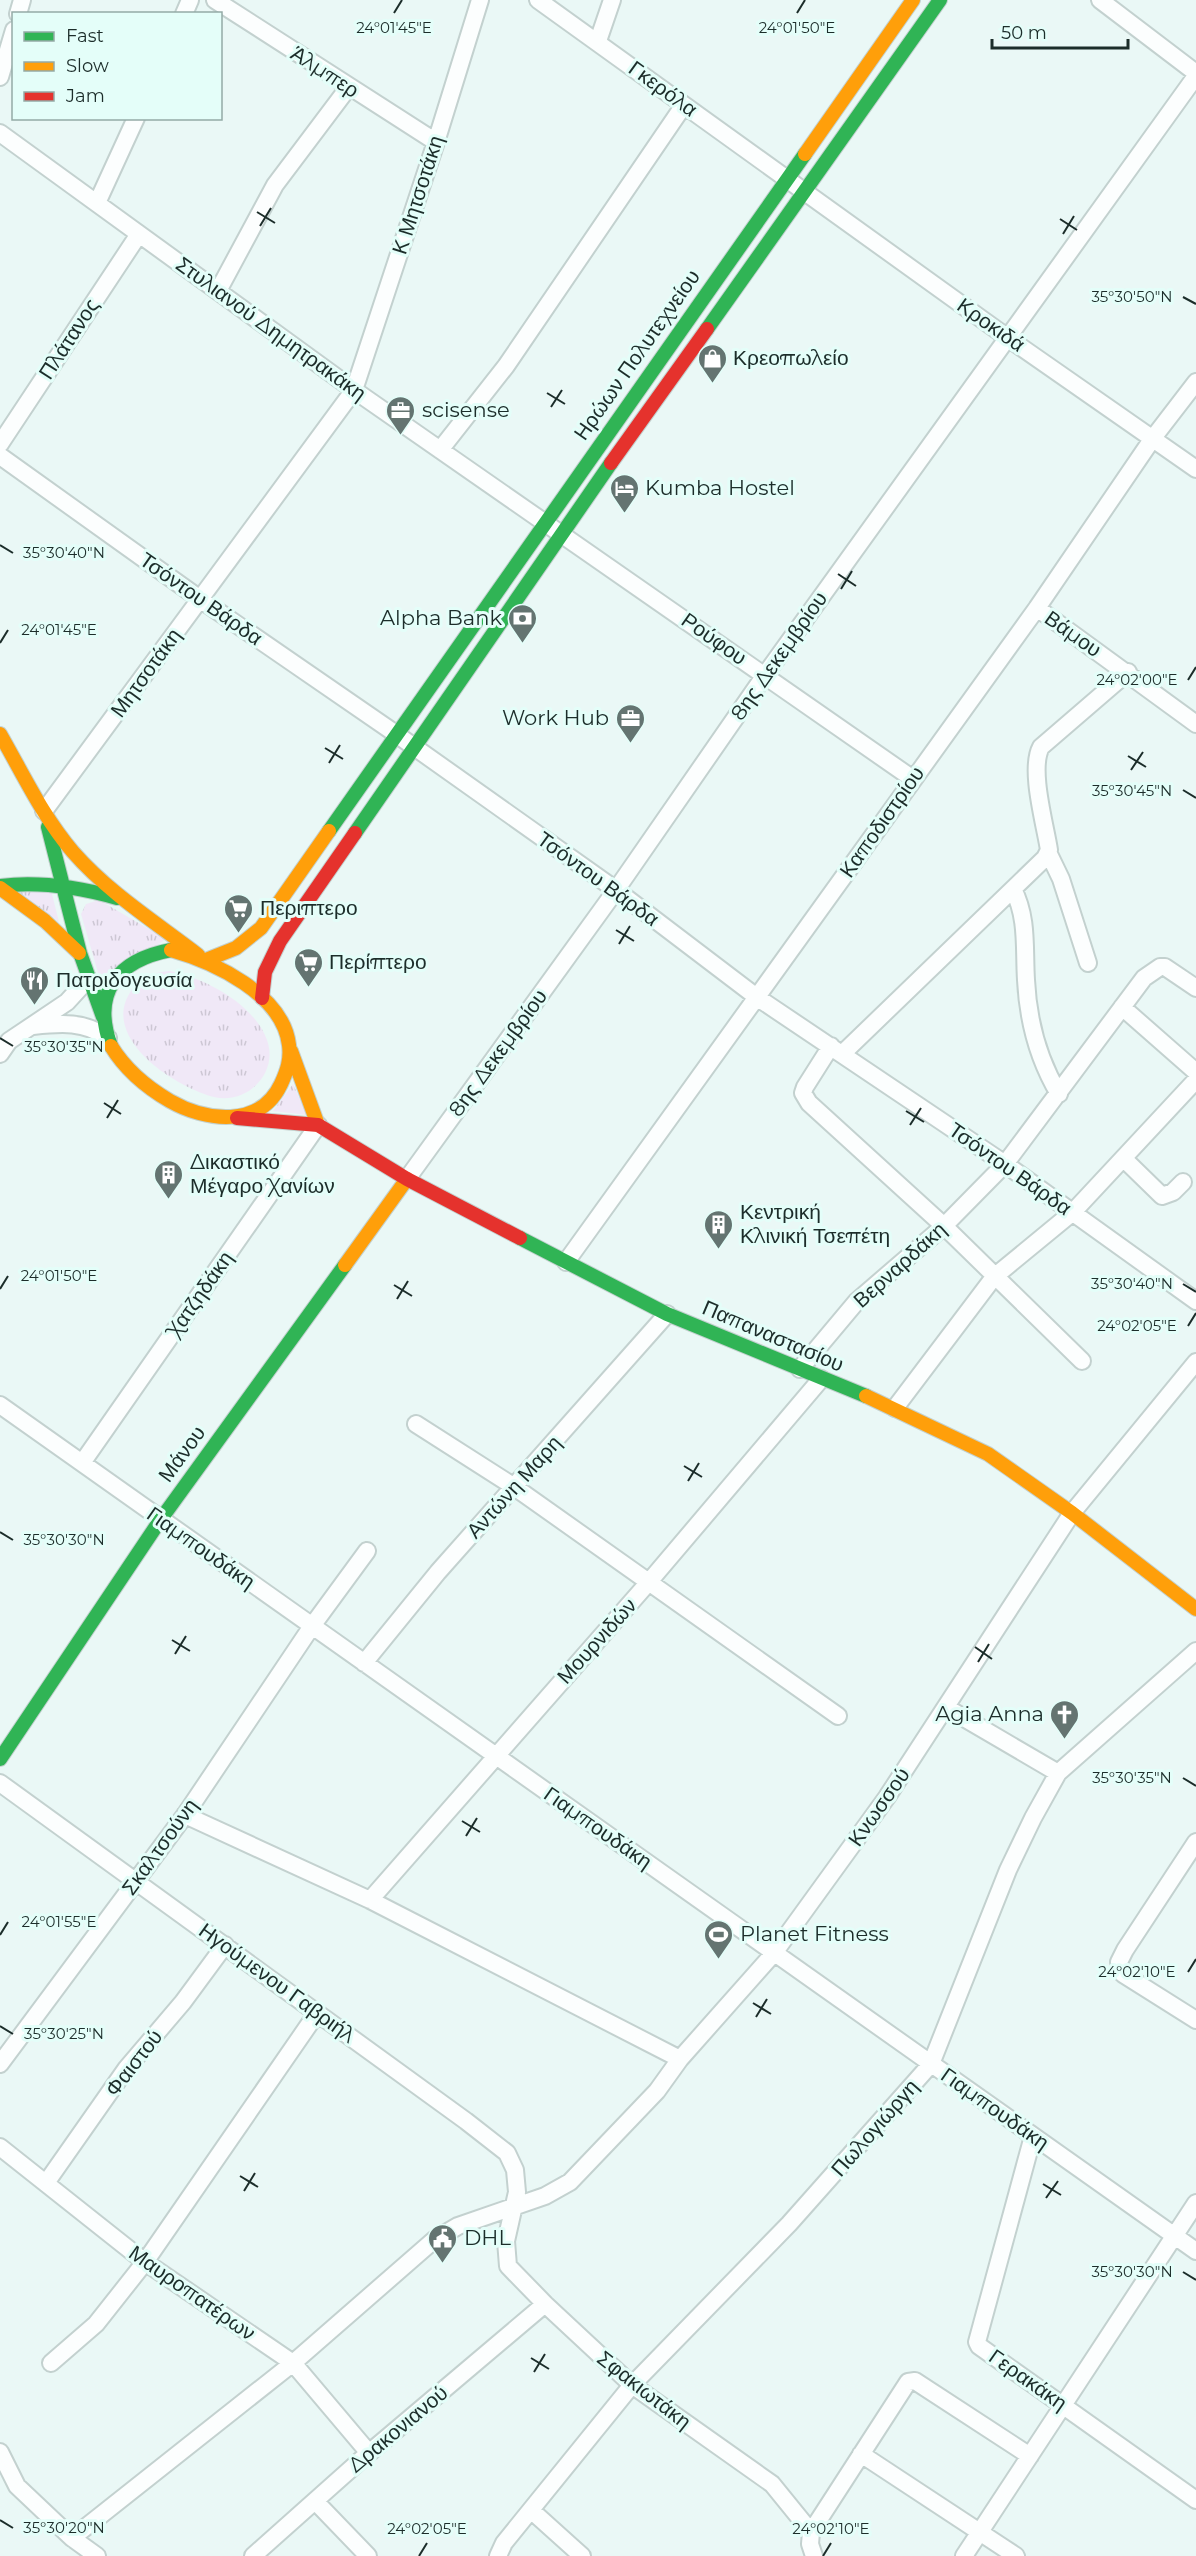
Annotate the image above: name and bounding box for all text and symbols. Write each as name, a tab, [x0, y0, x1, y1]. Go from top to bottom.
legend	[12, 12, 222, 120]
scale bar	[992, 12, 1128, 50]
text: 24°01'45"E	[356, 18, 432, 37]
text: 24°01'50"E	[759, 18, 835, 37]
text: 50 m	[1001, 22, 1047, 44]
text: Fast	[66, 25, 104, 47]
street label: Άλμπερ	[287, 40, 364, 103]
text: Slow	[66, 55, 109, 77]
street label: Γκερόλα	[624, 55, 702, 122]
text: Jam	[65, 85, 105, 107]
street label: Κ Μητσοτάκη	[387, 132, 448, 257]
street label: Στυλιανού Δημητρακάκη	[171, 251, 371, 406]
street label: Ηρώων Πολυτεχνείου	[568, 265, 705, 445]
text: 35°30'50"N	[1091, 287, 1173, 306]
street label: Κροκιδά	[953, 292, 1030, 357]
street label: Πλάτανος	[33, 294, 104, 384]
shop icon: Κρεοπωλείο	[696, 342, 728, 384]
place label: Κρεοπωλείο	[733, 345, 849, 370]
office icon: scisense	[385, 394, 417, 436]
place label: scisense	[422, 397, 510, 422]
hotel icon: Kumba Hostel	[608, 472, 640, 514]
place label: Kumba Hostel	[645, 475, 795, 500]
text: 35°30'40"N	[23, 543, 105, 562]
street label: Τσόντου Βάρδα	[135, 547, 268, 650]
street label: 8ης Δεκεμβρίου	[725, 587, 832, 725]
bank icon: Alpha Bank	[507, 602, 539, 644]
place label: Alpha Bank	[380, 605, 502, 630]
street label: Βάμου	[1040, 605, 1106, 662]
street label: Ρούφου	[677, 607, 752, 670]
text: 24°01'45"E	[21, 620, 97, 639]
street label: Μητσοτάκη	[105, 623, 186, 722]
text: 24°02'00"E	[1096, 670, 1178, 689]
office icon: Work Hub	[614, 702, 646, 744]
place label: Work Hub	[502, 705, 609, 730]
street label: Καποδιστρίου	[834, 761, 929, 882]
text: 35°30'45"N	[1092, 781, 1172, 800]
street label: Τσόντου Βάρδα	[533, 826, 664, 931]
supermarket icon: Περιπτερο	[223, 892, 255, 934]
place label: Περιπτερο	[260, 895, 358, 920]
supermarket icon: Περίπτερο	[292, 946, 324, 988]
place label: Περίπτερο	[329, 949, 427, 974]
restaurant icon: Πατριδογευσία	[19, 964, 51, 1006]
place label: Πατριδογευσία	[56, 967, 193, 992]
street label: 8ης Δεκεμβρίου	[443, 984, 552, 1121]
text: 35°30'35"N	[24, 1037, 104, 1056]
street label: Τσόντου Βάρδα	[944, 1117, 1077, 1220]
place label: Δικαστικό Μέγαρο Χανίων	[190, 1149, 335, 1198]
building icon: Δικαστικό Μέγαρο Χανίων	[153, 1158, 185, 1200]
place label: Κεντρική Κλινική Τσεπέτη	[740, 1199, 890, 1248]
building icon: Κεντρική Κλινική Τσεπέτη	[703, 1208, 735, 1250]
street label: Βερναρδάκη	[848, 1217, 951, 1313]
street label: Χατζηδάκη	[159, 1246, 238, 1344]
text: 24°01'50"E	[21, 1266, 97, 1285]
text: 35°30'40"N	[1091, 1274, 1173, 1293]
street label: Παπαναστασίου	[699, 1295, 848, 1377]
text: 24°02'05"E	[1097, 1316, 1177, 1335]
street label: Μάνου	[153, 1421, 210, 1487]
street label: Αντώνη Μαρη	[461, 1430, 566, 1543]
street label: Γιαμπουδάκη	[142, 1501, 260, 1594]
text: 35°30'30"N	[23, 1530, 105, 1549]
street label: Μουρνιδών	[552, 1593, 642, 1689]
church icon: Agia Anna	[1049, 1698, 1081, 1740]
place label: Agia Anna	[935, 1701, 1044, 1726]
street label: Κνωσσού	[843, 1763, 915, 1851]
text: 35°30'35"N	[1092, 1768, 1172, 1787]
street label: Γιαμπουδάκη	[539, 1781, 657, 1874]
street label: Σκαλτσούνη	[116, 1794, 203, 1900]
text: 24°01'55"E	[22, 1912, 97, 1931]
street label: Ηγούμενου Γαβριήλ	[194, 1918, 361, 2048]
sports icon: Planet Fitness	[703, 1918, 735, 1960]
place label: Planet Fitness	[740, 1921, 889, 1946]
text: 24°02'10"E	[1098, 1962, 1176, 1981]
text: 35°30'25"N	[24, 2024, 104, 2043]
street label: Φαιστού	[100, 2024, 167, 2101]
street label: Γιαμπουδάκη	[936, 2062, 1054, 2155]
street label: Πωλογιώργη	[826, 2074, 924, 2181]
public building icon: DHL	[427, 2222, 459, 2264]
place label: DHL	[464, 2225, 511, 2250]
street label: Μαυροπατέρων	[124, 2240, 260, 2345]
text: 35°30'30"N	[1091, 2262, 1173, 2281]
street label: Γερακάκη	[984, 2344, 1072, 2416]
street label: Σφακιωτάκη	[592, 2345, 696, 2434]
street label: Δρακονιανού	[343, 2380, 452, 2477]
text: 35°30'20"N	[23, 2518, 105, 2537]
text: 24°02'05"E	[387, 2519, 467, 2538]
text: 24°02'10"E	[792, 2519, 870, 2538]

